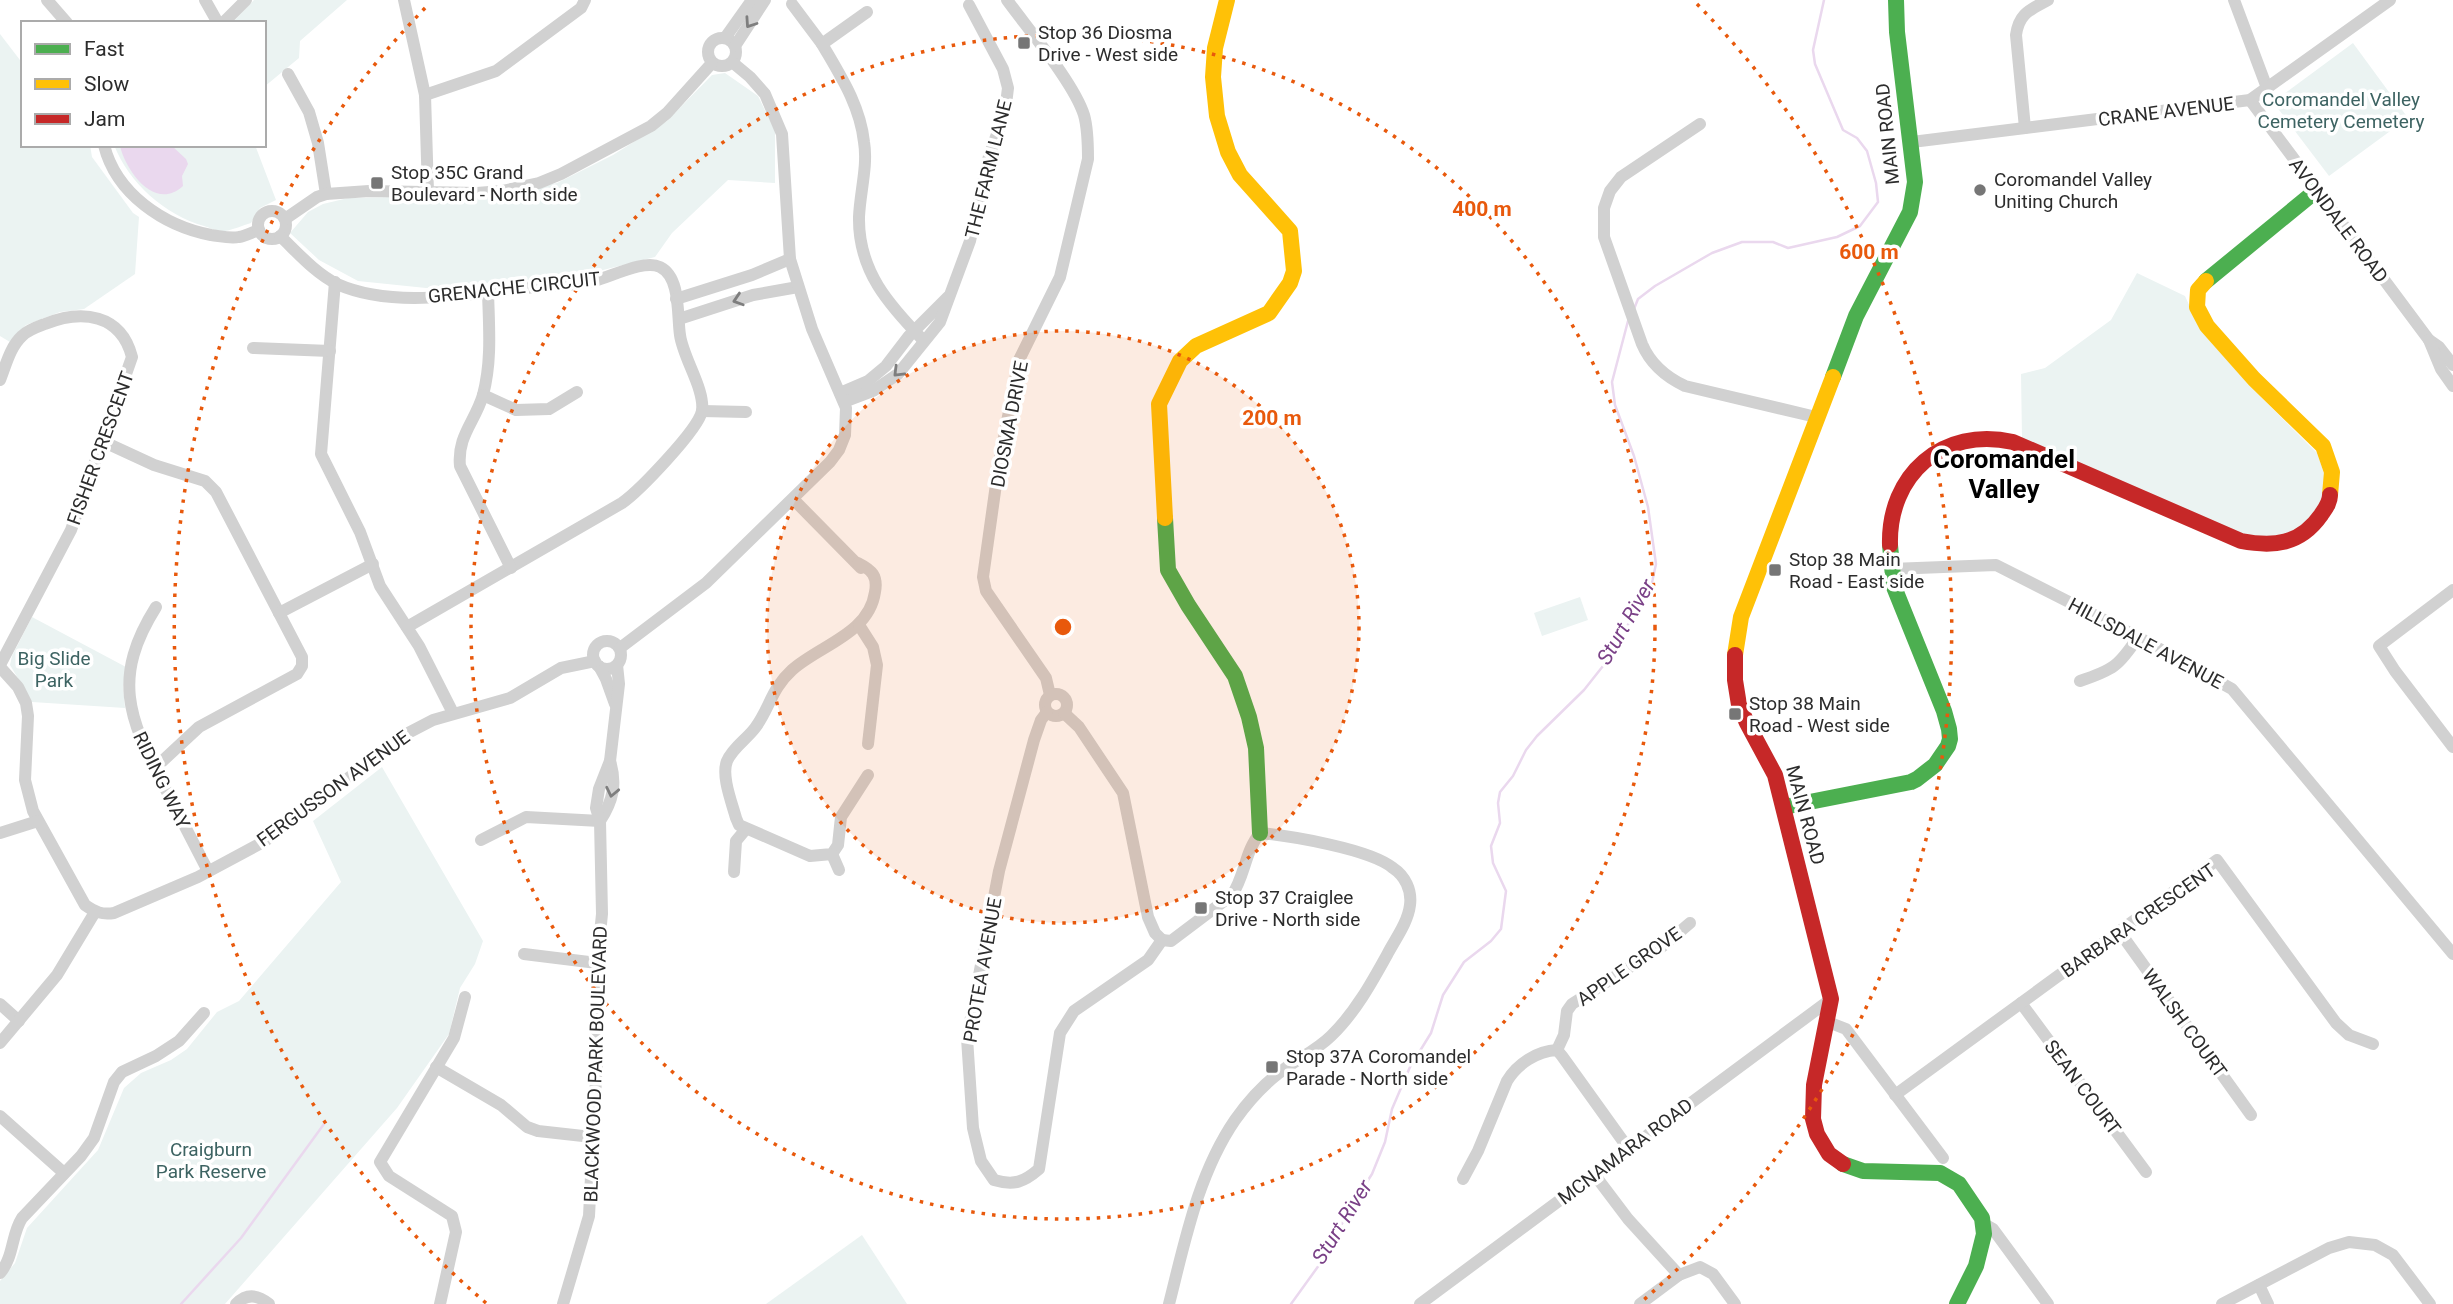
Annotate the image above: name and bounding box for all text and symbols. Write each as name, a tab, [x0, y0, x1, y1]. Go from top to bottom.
one-way arrow	[746, 15, 758, 28]
legend	[21, 21, 266, 147]
place label: Stop 36 Diosma Drive - West side	[1038, 21, 1178, 66]
marker: Stop 36 Diosma Drive - West side	[1016, 35, 1032, 51]
text: Fast	[84, 37, 125, 61]
text: Slow	[84, 72, 130, 96]
street label: MAIN ROAD	[1871, 82, 1904, 186]
park label: Coromandel Valley Cemetery Cemetery	[2258, 88, 2424, 133]
street label: CRANE AVENUE	[2097, 92, 2235, 131]
street label: THE FARM LANE	[960, 97, 1017, 241]
text: Jam	[84, 107, 125, 131]
street label: AVONDALE ROAD	[2284, 153, 2393, 287]
place label: Stop 35C Grand Boulevard - North side	[391, 161, 578, 206]
place label: Coromandel Valley Uniting Church	[1994, 168, 2152, 213]
marker: Stop 35C Grand Boulevard - North side	[369, 175, 385, 191]
marker: Coromandel Valley Uniting Church	[1972, 182, 1988, 198]
text: 400 m	[1452, 197, 1512, 221]
text: 600 m	[1839, 240, 1899, 264]
street label: GRENACHE CIRCUIT	[427, 267, 601, 308]
one-way arrow	[732, 292, 744, 307]
street label: DIOSMA DRIVE	[986, 359, 1033, 489]
one-way arrow	[893, 364, 906, 377]
street label: FISHER CRESCENT	[62, 368, 139, 528]
text: 200 m	[1242, 406, 1302, 430]
district label: Coromandel Valley	[1933, 444, 2075, 504]
place label: Stop 38 Main Road - East side	[1789, 548, 1924, 593]
marker: Stop 38 Main Road - East side	[1767, 562, 1783, 578]
water label: Sturt River	[1592, 574, 1660, 669]
street label: HILLSDALE AVENUE	[2064, 593, 2227, 694]
centre of rings	[1051, 615, 1075, 639]
park label: Big Slide Park	[17, 647, 91, 692]
place label: Stop 38 Main Road - West side	[1749, 692, 1890, 737]
marker: Stop 38 Main Road - West side	[1727, 706, 1743, 722]
street label: FERGUSSON AVENUE	[252, 725, 414, 852]
street label: RIDING WAY	[128, 728, 195, 833]
street label: MAIN ROAD	[1781, 763, 1830, 867]
one-way arrow	[606, 786, 621, 798]
street label: BARBARA CRESCENT	[2057, 859, 2220, 982]
place label: Stop 37 Craiglee Drive - North side	[1215, 886, 1360, 931]
street label: PROTEA AVENUE	[958, 896, 1007, 1044]
marker: Stop 37 Craiglee Drive - North side	[1193, 900, 1209, 916]
street label: APPLE GROVE	[1573, 922, 1686, 1011]
street label: BLACKWOOD PARK BOULEVARD	[579, 925, 612, 1203]
street label: WALSH COURT	[2137, 964, 2232, 1082]
street label: SEAN COURT	[2039, 1035, 2126, 1139]
place label: Stop 37A Coromandel Parade - North side	[1286, 1045, 1471, 1090]
marker: Stop 37A Coromandel Parade - North side	[1264, 1059, 1280, 1075]
street label: MCNAMARA ROAD	[1553, 1093, 1697, 1209]
park label: Craigburn Park Reserve	[156, 1138, 266, 1183]
water label: Sturt River	[1307, 1175, 1378, 1268]

